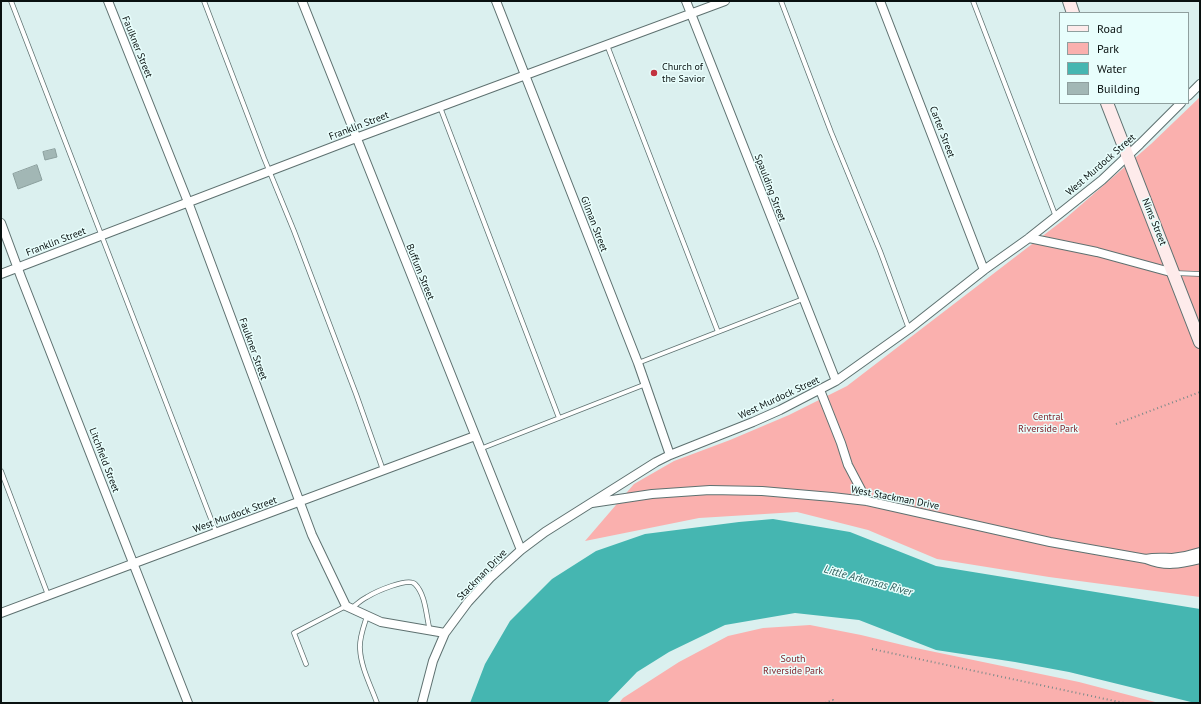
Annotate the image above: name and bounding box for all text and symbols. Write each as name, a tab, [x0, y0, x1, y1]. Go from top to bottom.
legend	[1059, 12, 1189, 104]
street label: Faulkner Street	[119, 14, 155, 80]
text: Road	[1097, 21, 1122, 36]
text: Park	[1097, 41, 1119, 56]
place label: Church of the Savior	[662, 61, 705, 84]
text: Water	[1097, 61, 1127, 76]
marker: Church of the Savior	[649, 68, 659, 78]
text: Building	[1097, 81, 1140, 96]
street label: Carter Street	[927, 105, 957, 159]
street label: Franklin Street	[327, 109, 391, 143]
street label: West Murdock Street	[1064, 132, 1138, 198]
street label: Spaulding Street	[752, 153, 788, 223]
street label: Gilman Street	[578, 195, 610, 253]
street label: Nims Street	[1139, 197, 1169, 247]
street label: Franklin Street	[24, 225, 88, 259]
street label: Buffum Street	[403, 242, 437, 302]
street label: Faulkner Street	[236, 316, 270, 382]
street label: West Murdock Street	[737, 374, 821, 422]
park label: Central Riverside Park	[1018, 411, 1078, 434]
street label: Litchfield Street	[86, 426, 122, 494]
street label: West Stackman Drive	[850, 484, 940, 512]
street label: West Murdock Street	[192, 494, 278, 536]
street label: Stackman Drive	[455, 547, 509, 603]
water label: Little Arkansas River	[822, 563, 914, 599]
park label: South Riverside Park	[763, 653, 823, 676]

